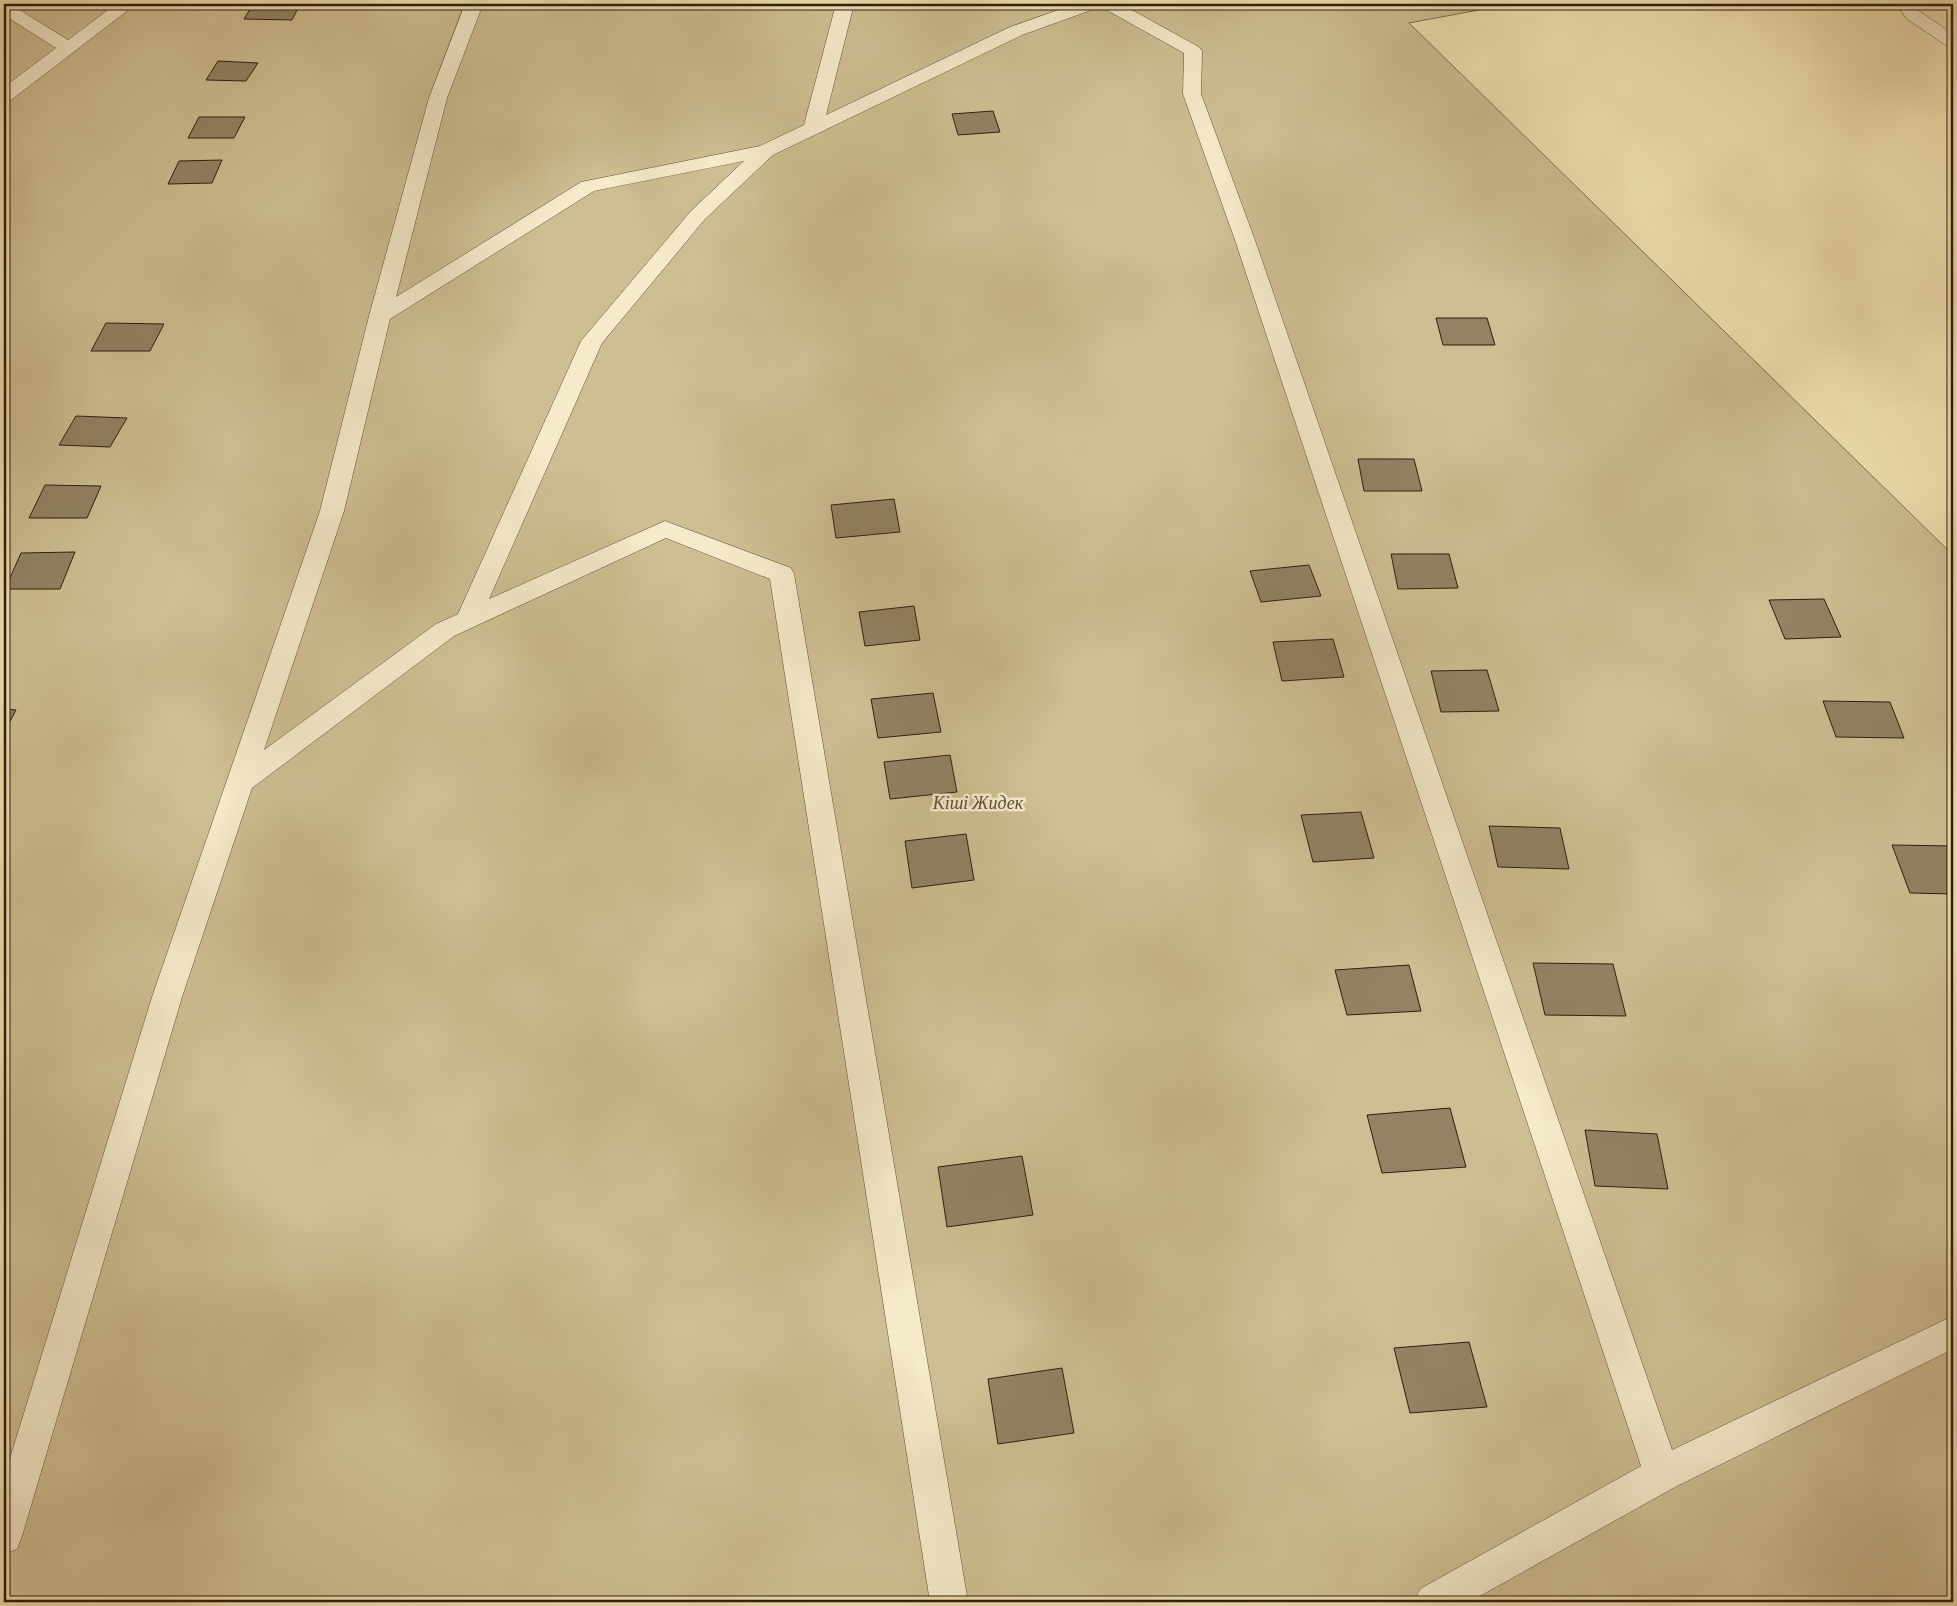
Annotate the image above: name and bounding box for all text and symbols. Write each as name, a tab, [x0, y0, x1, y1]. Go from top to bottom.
park label: Кіші Жидек	[932, 792, 1024, 815]

